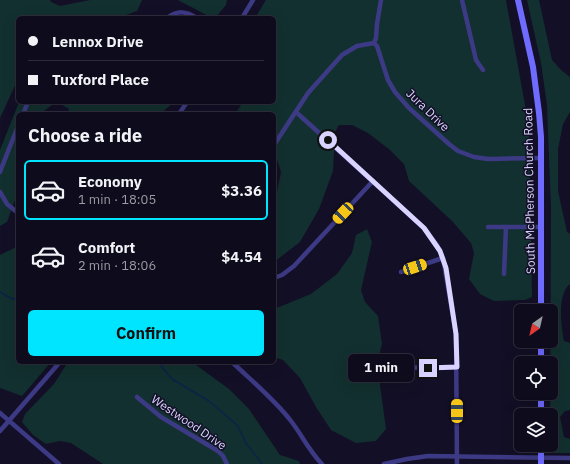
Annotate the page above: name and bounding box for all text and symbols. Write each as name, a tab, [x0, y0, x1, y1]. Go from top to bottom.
text: Lennox Drive	[52, 32, 143, 51]
text: Tuxford Place	[52, 70, 149, 89]
street label: Jura Drive	[403, 86, 453, 135]
street label: South McPherson Church Road	[520, 108, 538, 274]
text: Choose a ride	[28, 124, 142, 147]
route start	[319, 131, 337, 149]
icon: car	[30, 172, 66, 208]
text: Economy	[78, 172, 142, 191]
text: $3.36	[221, 181, 262, 200]
text: 1 min · 18:05	[78, 191, 156, 208]
car	[330, 200, 356, 226]
icon: car	[30, 238, 66, 274]
text: Comfort	[78, 238, 135, 257]
text: $4.54	[221, 247, 262, 266]
text: 2 min · 18:06	[78, 257, 156, 274]
car	[402, 258, 428, 276]
north arrow	[514, 304, 558, 348]
map controls	[514, 304, 558, 452]
button: Confirm	[28, 310, 264, 356]
callout: 1 min	[348, 354, 414, 382]
button: locate	[514, 356, 558, 400]
text: 1 min	[364, 359, 398, 376]
route end	[419, 359, 437, 377]
street label: Westwood Drive	[149, 391, 230, 453]
car	[451, 399, 463, 423]
button: layers	[514, 408, 558, 452]

